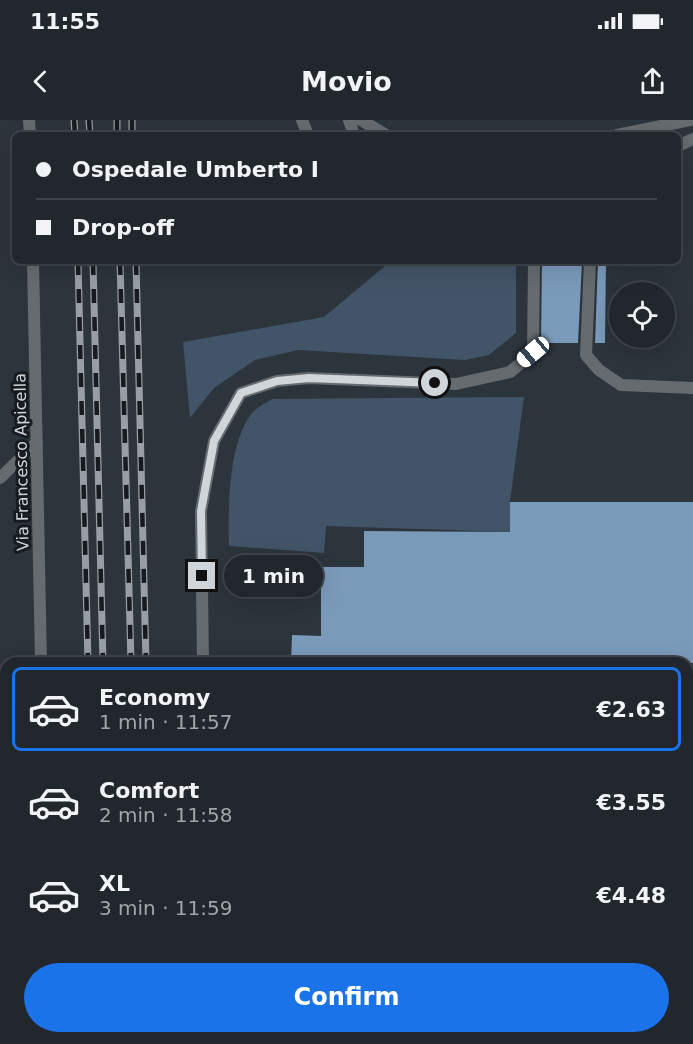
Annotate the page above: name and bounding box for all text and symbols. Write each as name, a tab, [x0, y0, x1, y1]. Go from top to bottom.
text: 11:55	[30, 9, 100, 34]
icon: back	[24, 65, 57, 98]
icon: share	[636, 65, 669, 98]
text: Movio	[301, 66, 392, 97]
text: Ospedale Umberto I	[72, 157, 319, 182]
text: Drop-off	[72, 215, 174, 240]
map controls	[609, 282, 675, 348]
button: locate	[609, 282, 675, 348]
car	[513, 334, 553, 370]
route start	[421, 369, 448, 396]
street label: Via Francesco Apicella	[10, 373, 33, 551]
callout: 1 min	[223, 555, 322, 597]
route end	[188, 562, 215, 589]
text: 1 min	[242, 564, 305, 588]
icon: car	[27, 682, 81, 736]
text: Economy	[99, 685, 210, 710]
text: €2.63	[596, 697, 666, 722]
text: 1 min · 11:57	[99, 710, 233, 734]
icon: car	[27, 775, 81, 829]
text: Comfort	[99, 778, 199, 803]
text: €3.55	[596, 790, 666, 815]
text: 2 min · 11:58	[99, 803, 233, 827]
icon: car	[27, 868, 81, 922]
text: XL	[99, 871, 130, 896]
text: €4.48	[596, 883, 666, 908]
text: 3 min · 11:59	[99, 896, 233, 920]
button: Confirm	[24, 963, 669, 1032]

